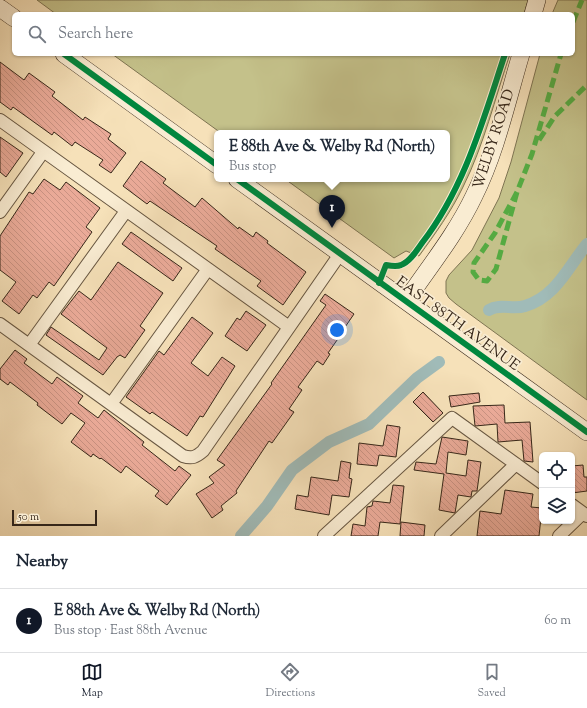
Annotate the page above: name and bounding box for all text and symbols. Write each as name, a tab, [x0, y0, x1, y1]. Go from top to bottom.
search box	[12, 12, 575, 56]
icon: search	[26, 23, 48, 45]
text: Search here	[58, 24, 133, 45]
street label: WELBY ROAD	[468, 87, 521, 192]
popup	[214, 130, 450, 182]
text: E 88th Ave & Welby Rd (North)	[229, 137, 435, 158]
text: Bus stop	[229, 158, 276, 176]
pin: 1	[319, 195, 345, 228]
street label: EAST 88TH AVENUE	[391, 272, 523, 376]
your location	[327, 320, 347, 340]
map controls	[539, 452, 575, 524]
button: locate	[539, 452, 575, 488]
button: layers	[539, 488, 575, 524]
scale bar	[12, 508, 97, 527]
text: 50 m	[18, 509, 39, 525]
text: Nearby	[16, 550, 68, 574]
text: E 88th Ave & Welby Rd (North)	[54, 601, 260, 622]
text: 1	[27, 612, 31, 630]
text: 60 m	[544, 612, 571, 630]
text: Bus stop · East 88th Avenue	[54, 622, 208, 640]
tab: Map	[81, 661, 103, 701]
tab: Directions	[266, 661, 315, 701]
tab: Saved	[478, 661, 506, 701]

